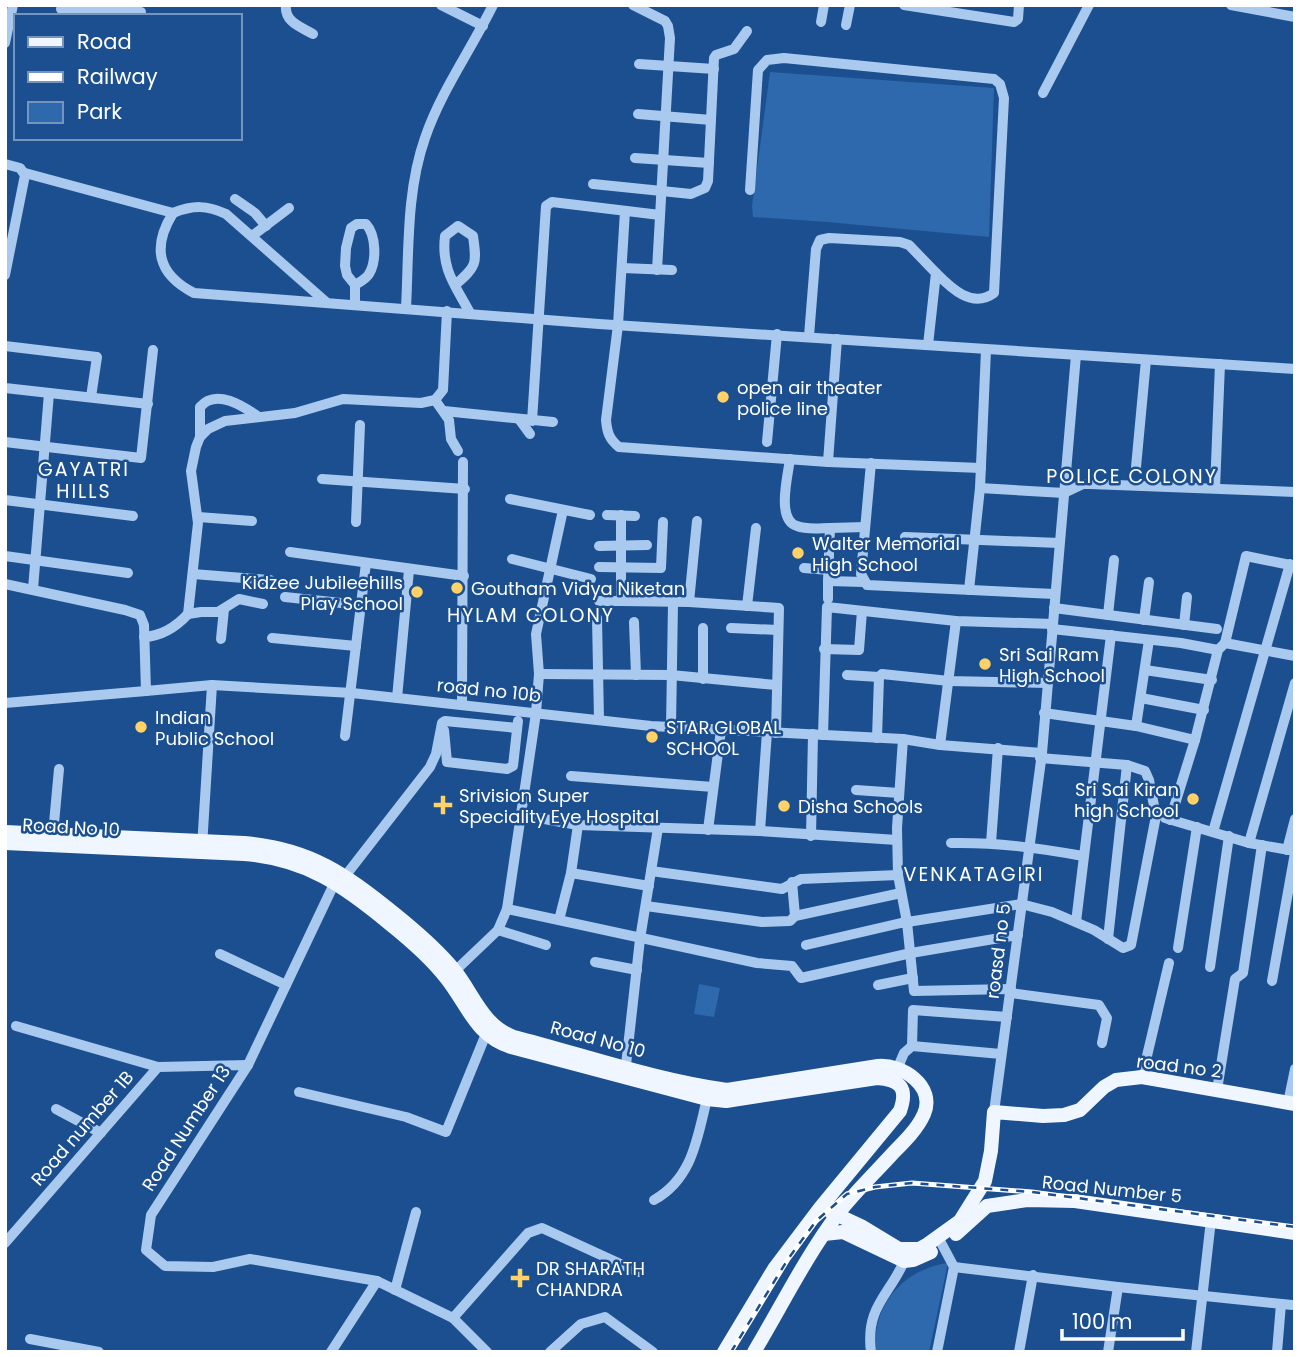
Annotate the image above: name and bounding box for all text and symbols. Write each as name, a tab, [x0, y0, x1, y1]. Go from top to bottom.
legend	[14, 14, 242, 140]
text: Road	[77, 27, 132, 56]
text: Railway	[77, 62, 158, 91]
text: Park	[77, 97, 122, 126]
place label: open air theater police line	[737, 375, 882, 421]
marker: open air theater police line	[715, 389, 731, 405]
district label: GAYATRI HILLS	[38, 456, 130, 505]
district label: POLICE COLONY	[1046, 463, 1218, 490]
place label: Walter Memorial High School	[812, 531, 960, 577]
marker: Walter Memorial High School	[790, 545, 806, 561]
place label: Kidzee Jubileehills Play School	[242, 570, 403, 616]
place label: Goutham Vidya Niketan	[471, 576, 685, 601]
marker: Goutham Vidya Niketan	[449, 580, 465, 596]
marker: Kidzee Jubileehills Play School	[409, 584, 425, 600]
district label: HYLAM COLONY	[447, 602, 615, 629]
place label: Sri Sai Ram High School	[999, 642, 1105, 688]
marker: Sri Sai Ram High School	[977, 656, 993, 672]
street label: road no 10b	[436, 672, 542, 708]
place label: Indian Public School	[155, 705, 274, 751]
place label: STAR GLOBAL SCHOOL	[666, 715, 781, 761]
marker: Indian Public School	[133, 719, 149, 735]
marker: STAR GLOBAL SCHOOL	[644, 729, 660, 745]
place label: Sri Sai Kiran high School	[1074, 777, 1179, 823]
place label: Srivision Super Speciality Eye Hospital	[459, 783, 659, 829]
marker: Sri Sai Kiran high School	[1185, 791, 1201, 807]
place label: Disha Schools	[798, 794, 923, 819]
marker: Srivision Super Speciality Eye Hospital	[433, 795, 453, 815]
marker: Disha Schools	[776, 798, 792, 814]
street label: Road No 10	[22, 812, 120, 842]
district label: VENKATAGIRI	[904, 861, 1044, 888]
street label: roasd no 5	[980, 902, 1016, 1000]
street label: Road No 10	[548, 1014, 648, 1064]
street label: road no 2	[1135, 1048, 1223, 1084]
street label: Road Number 13	[136, 1060, 236, 1196]
street label: Road number 1B	[25, 1065, 139, 1191]
street label: Road Number 5	[1041, 1169, 1183, 1209]
place label: DR SHARATH CHANDRA	[536, 1256, 645, 1302]
marker: DR SHARATH CHANDRA	[510, 1268, 530, 1288]
scale bar	[1062, 1298, 1183, 1342]
text: 100 m	[1072, 1307, 1132, 1336]

